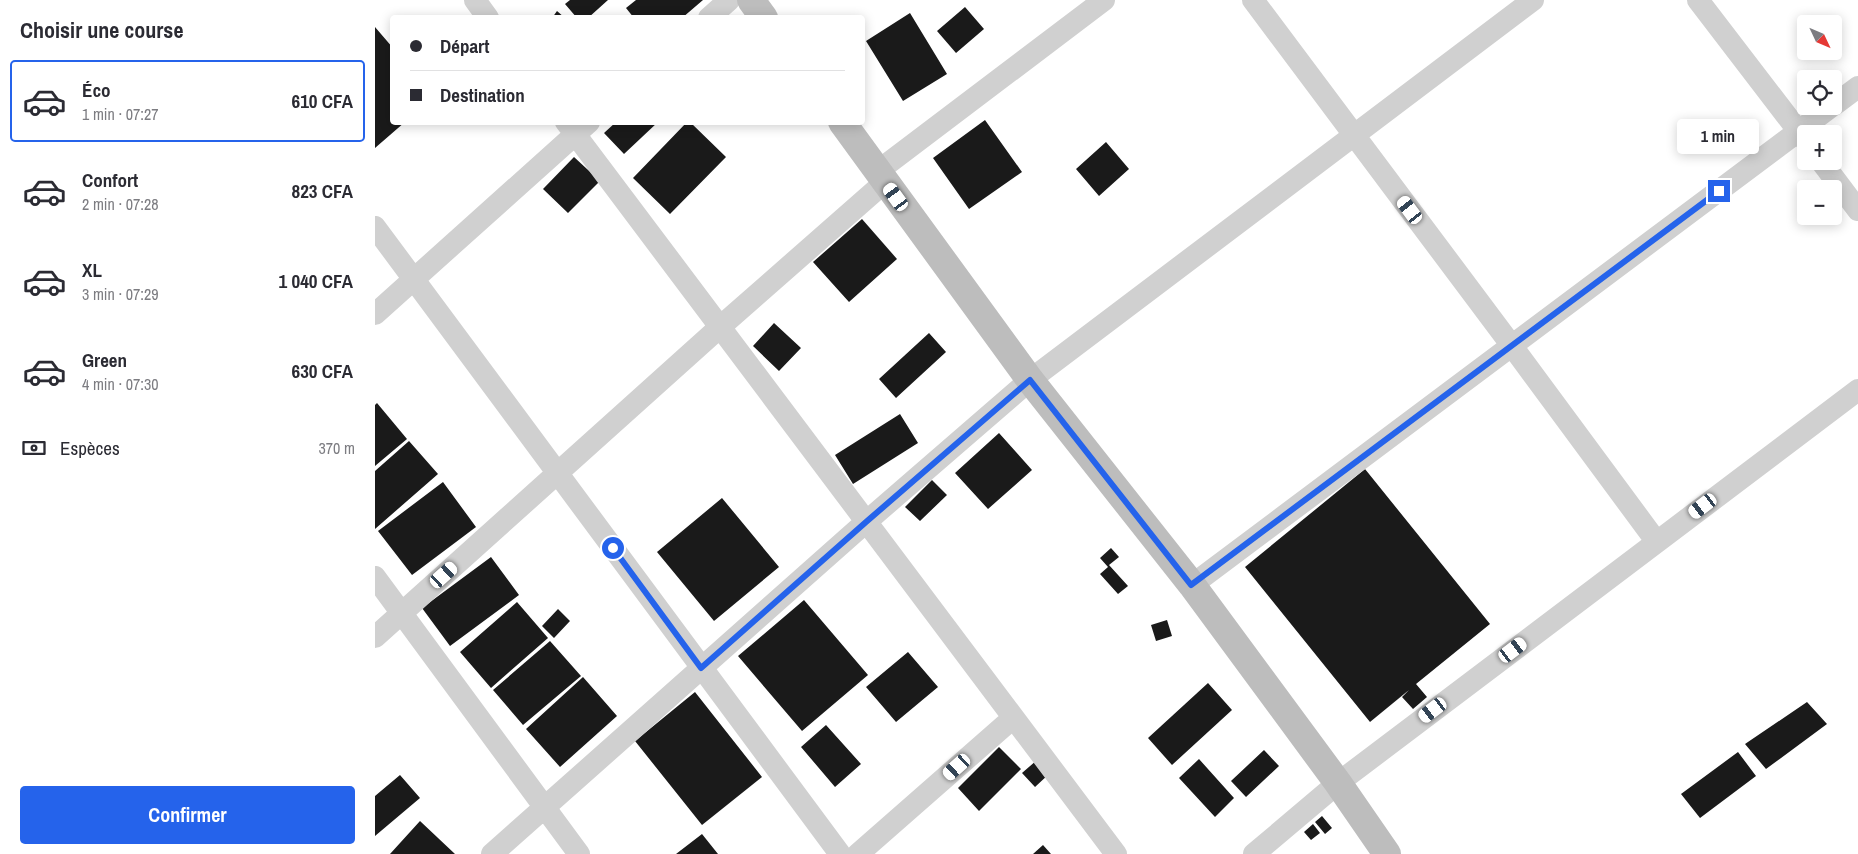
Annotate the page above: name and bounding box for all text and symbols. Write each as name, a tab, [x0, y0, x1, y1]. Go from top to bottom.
text: Choisir une course	[20, 15, 183, 45]
north arrow	[1797, 15, 1843, 60]
map controls	[1797, 15, 1842, 225]
text: Départ	[440, 33, 489, 59]
button: locate	[1797, 70, 1842, 115]
text: Éco	[82, 77, 111, 103]
icon: car	[22, 79, 67, 124]
text: Destination	[440, 82, 525, 108]
text: 610 CFA	[292, 88, 353, 114]
text: 1 min · 07:27	[82, 103, 159, 125]
callout: 1 min	[1678, 119, 1760, 154]
text: 1 min	[1701, 125, 1735, 147]
button: +	[1797, 125, 1842, 170]
text: Confort	[82, 167, 138, 193]
icon: car	[22, 169, 67, 214]
text: 823 CFA	[292, 178, 353, 204]
car	[881, 180, 910, 214]
route end	[1708, 180, 1730, 202]
button: −	[1797, 180, 1842, 225]
text: 2 min · 07:28	[82, 193, 159, 215]
car	[1394, 194, 1425, 226]
text: XL	[82, 257, 102, 283]
icon: car	[22, 259, 67, 304]
text: 1 040 CFA	[279, 268, 353, 294]
text: 3 min · 07:29	[82, 283, 159, 305]
text: Green	[82, 347, 127, 373]
icon: car	[22, 349, 67, 394]
text: 630 CFA	[292, 358, 353, 384]
text: 4 min · 07:30	[82, 373, 159, 395]
icon: cash	[20, 434, 48, 462]
text: Espèces	[60, 435, 120, 461]
text: 370 m	[319, 437, 355, 459]
car	[1686, 491, 1719, 521]
route start	[602, 537, 624, 559]
car	[427, 559, 460, 591]
car	[1496, 635, 1529, 665]
car	[1416, 695, 1449, 725]
car	[940, 751, 973, 783]
button: Confirmer	[20, 786, 355, 844]

